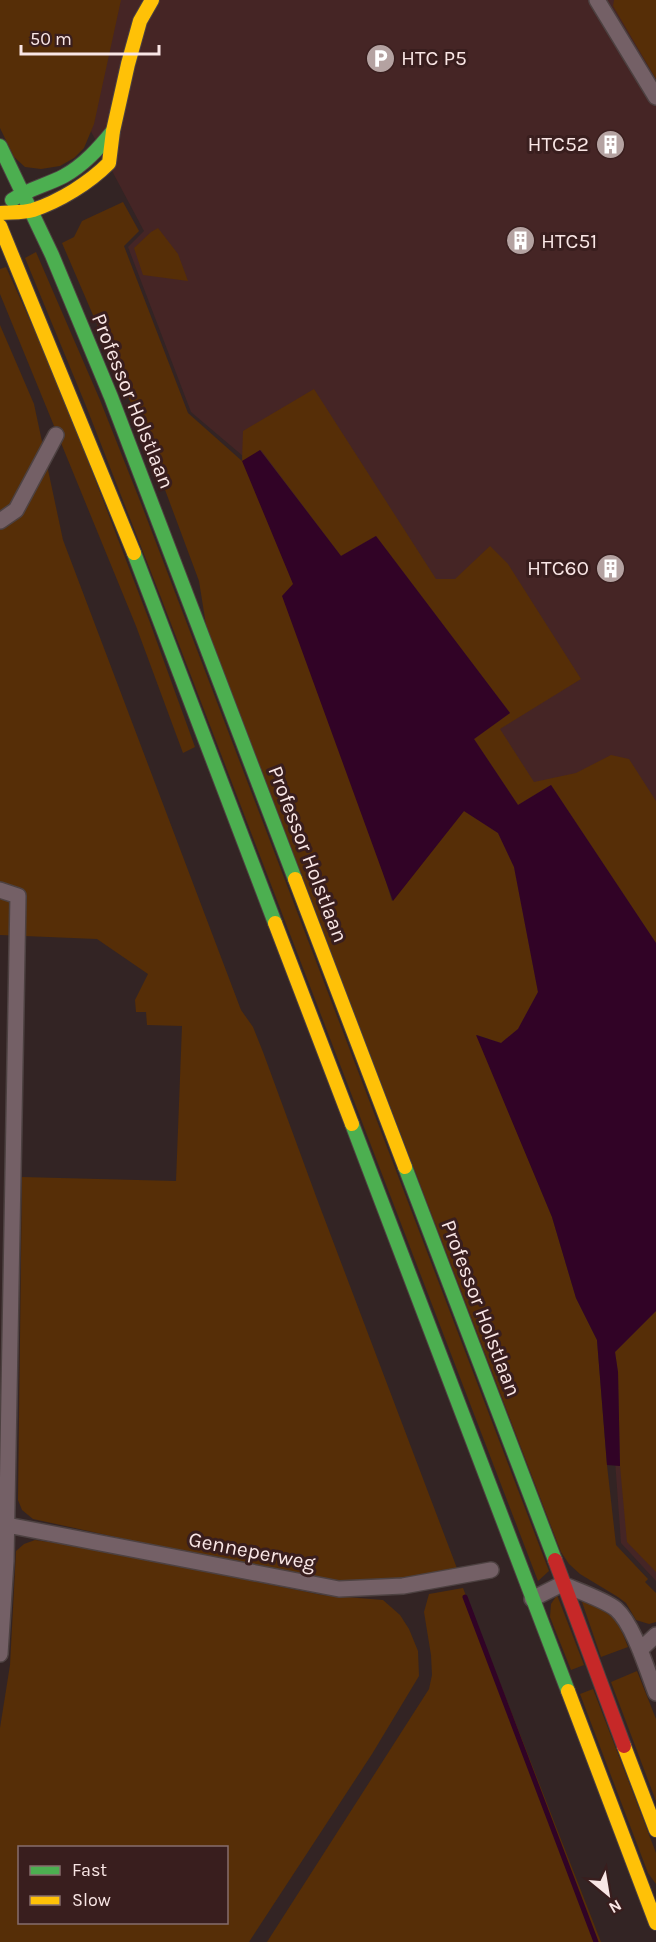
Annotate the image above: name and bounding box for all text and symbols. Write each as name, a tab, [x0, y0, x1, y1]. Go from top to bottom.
scale bar	[21, 18, 159, 56]
text: 50 m	[30, 28, 72, 50]
parking icon: HTC P5	[364, 42, 396, 74]
place label: HTC P5	[401, 46, 467, 70]
building icon: HTC52	[594, 128, 626, 160]
place label: HTC52	[528, 132, 589, 156]
building icon: HTC51	[504, 225, 536, 257]
place label: HTC51	[541, 229, 597, 253]
street label: Professor Holstlaan	[87, 310, 179, 492]
building icon: HTC60	[594, 552, 626, 584]
place label: HTC60	[527, 556, 589, 580]
street label: Professor Holstlaan	[263, 763, 353, 945]
street label: Professor Holstlaan	[436, 1217, 526, 1399]
street label: Genneperweg	[186, 1527, 318, 1575]
legend	[18, 1846, 228, 1924]
text: Fast	[72, 1859, 107, 1881]
north arrow	[578, 1864, 638, 1924]
text: Slow	[72, 1889, 111, 1911]
text: N	[606, 1895, 625, 1918]

